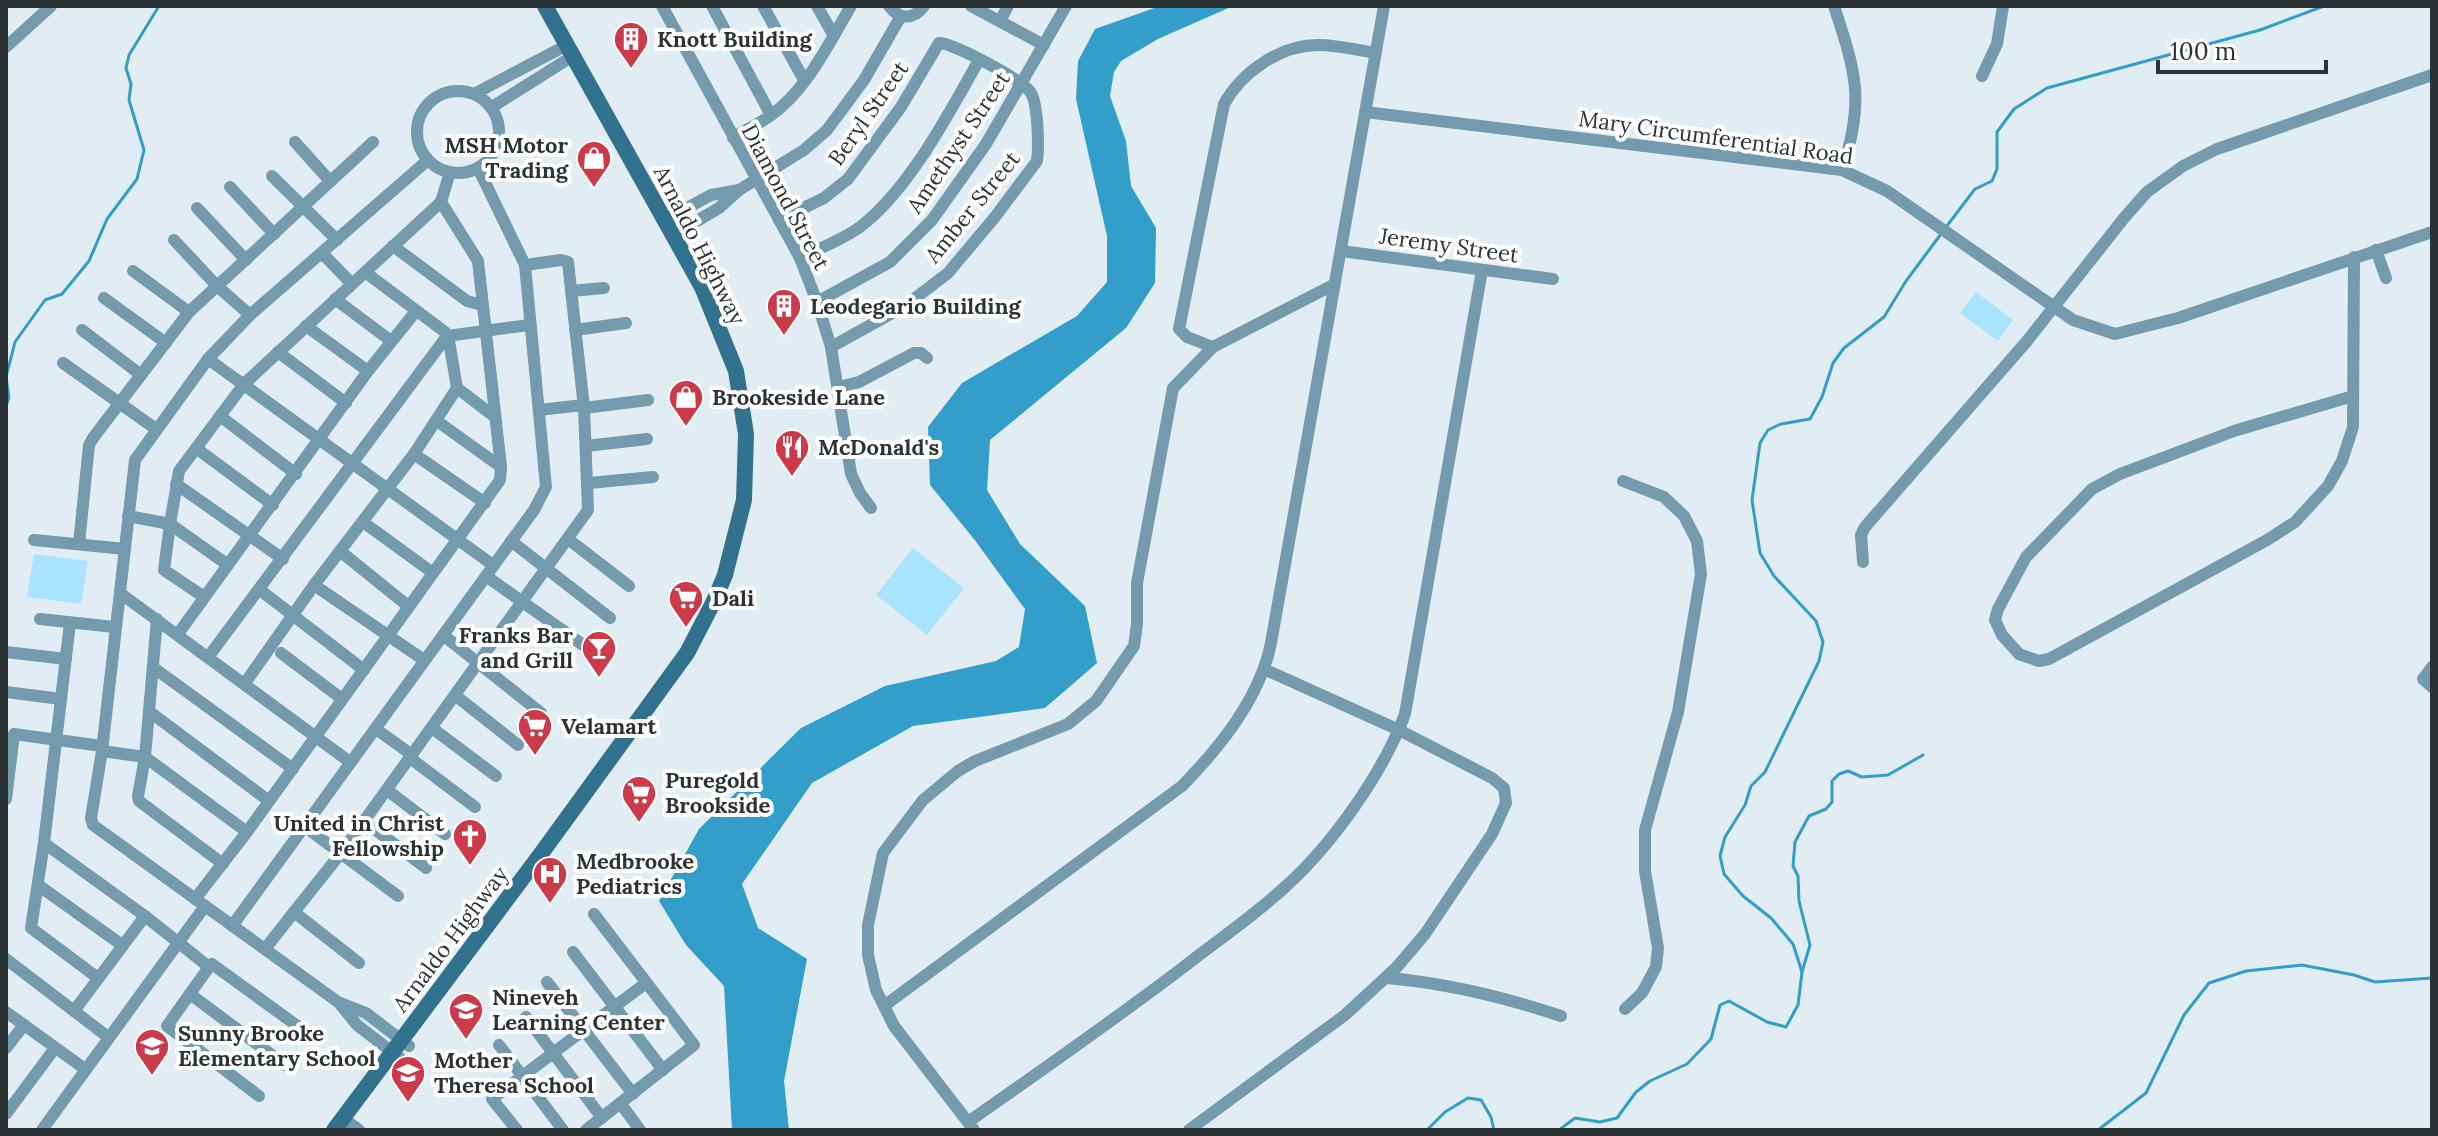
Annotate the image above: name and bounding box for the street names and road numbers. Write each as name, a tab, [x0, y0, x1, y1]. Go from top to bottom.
street label: Beryl Street	[822, 55, 914, 171]
street label: Amethyst Street	[900, 65, 1016, 219]
street label: Mary Circumferential Road	[1577, 104, 1855, 170]
street label: Diamond Street	[736, 119, 836, 275]
street label: Amber Street	[918, 145, 1026, 269]
street label: Arnaldo Highway	[647, 160, 752, 330]
street label: Jeremy Street	[1377, 221, 1521, 269]
street label: Arnaldo Highway	[386, 860, 514, 1018]

